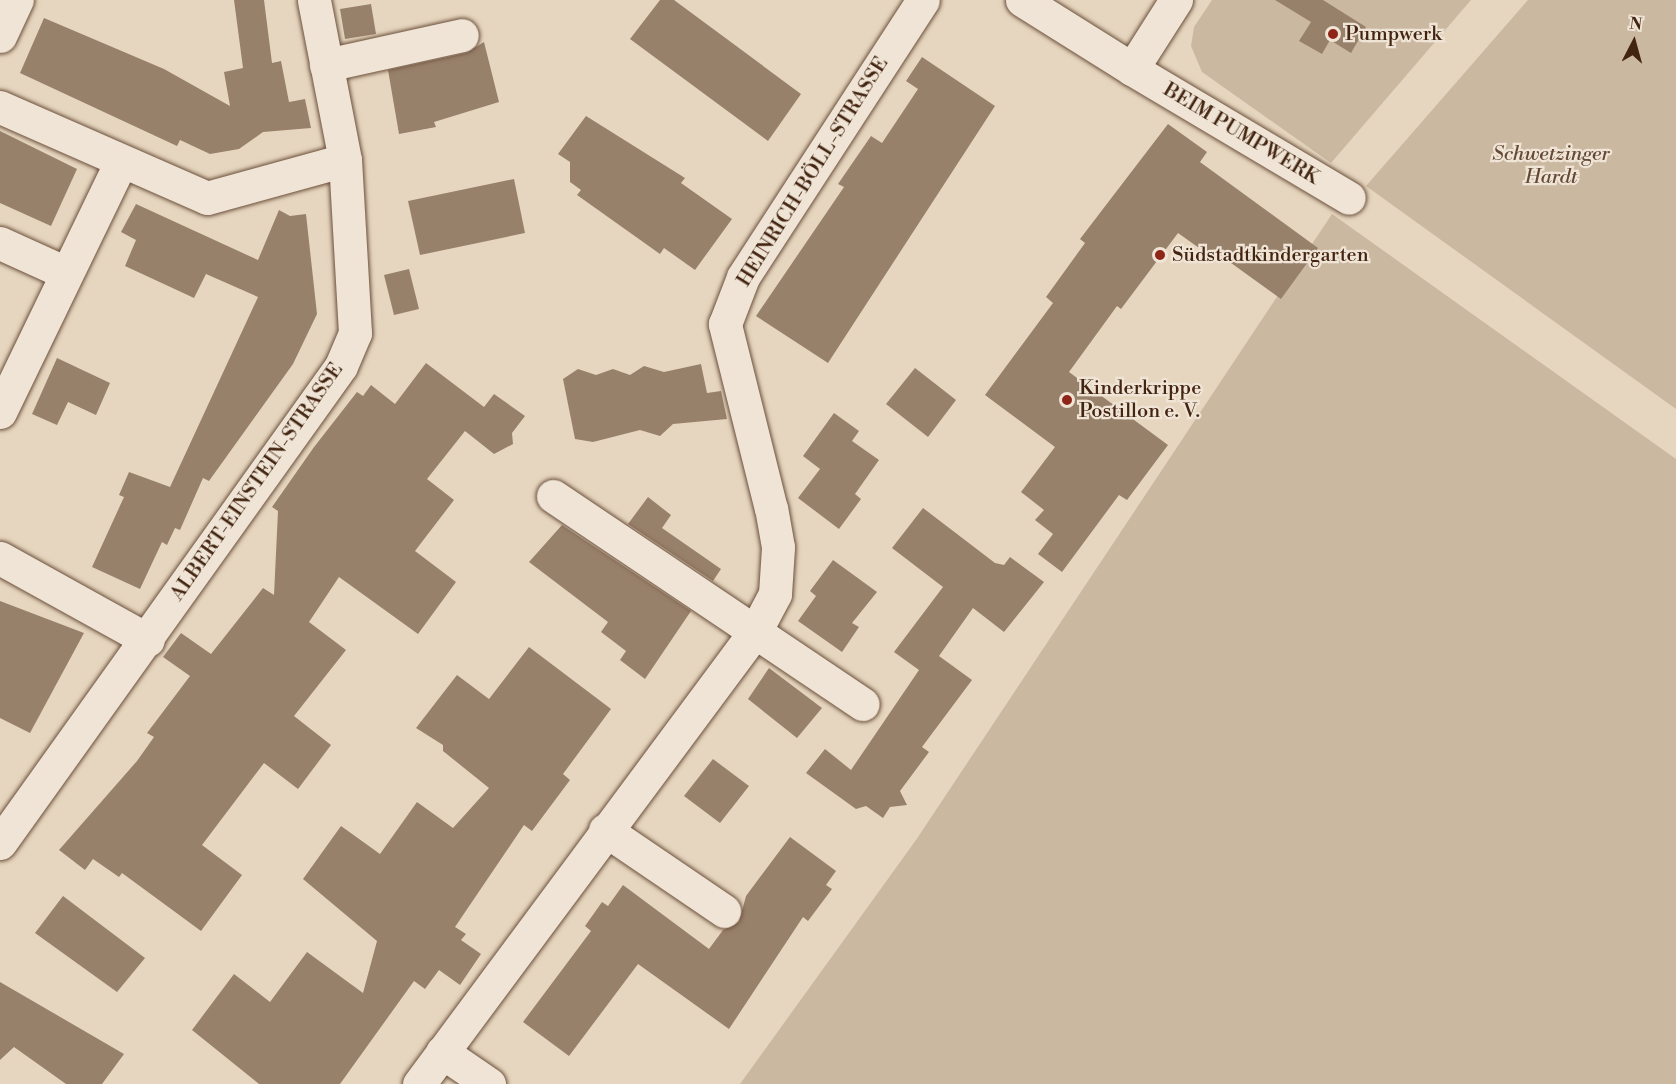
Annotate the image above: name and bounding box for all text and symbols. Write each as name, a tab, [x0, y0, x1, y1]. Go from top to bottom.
north arrow	[1604, 12, 1664, 72]
text: N	[1629, 13, 1643, 35]
place label: Pumpwerk	[1345, 22, 1442, 46]
marker: Pumpwerk	[1326, 27, 1340, 41]
street label: HEINRICH-BÖLL-STRASSE	[732, 53, 894, 291]
street label: BEIM PUMPWERK	[1159, 78, 1323, 190]
park label: Schwetzinger Hardt	[1492, 142, 1610, 189]
place label: Südstadtkindergarten	[1172, 243, 1369, 267]
marker: Südstadtkindergarten	[1153, 248, 1167, 262]
street label: ALBERT-EINSTEIN-STRASSE	[165, 358, 349, 606]
place label: Kinderkrippe Postillon e. V.	[1079, 376, 1201, 423]
marker: Kinderkrippe Postillon e. V.	[1060, 393, 1074, 407]

